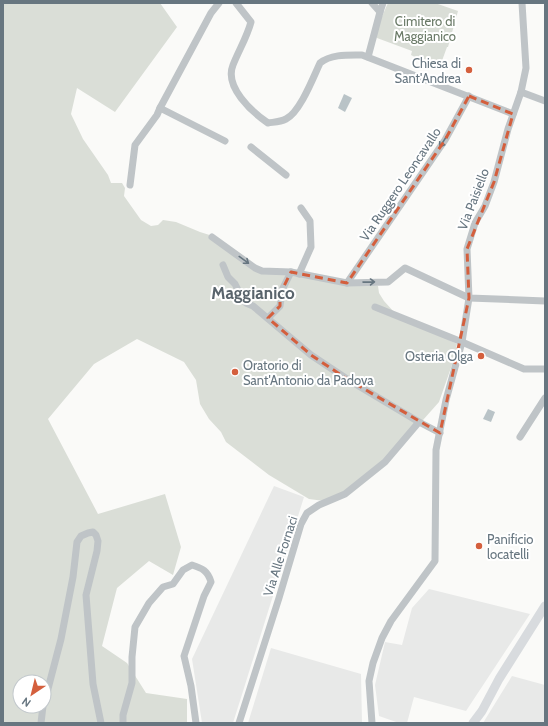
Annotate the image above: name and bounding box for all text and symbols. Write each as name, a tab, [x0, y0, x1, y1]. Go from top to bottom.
park label: Cimitero di Maggianico	[394, 13, 456, 44]
place label: Chiesa di Sant'Andrea	[395, 55, 462, 86]
marker: Chiesa di Sant'Andrea	[464, 65, 474, 75]
street label: Via Ruggero Leoncavallo	[356, 124, 444, 244]
one-way arrow	[439, 136, 447, 147]
street label: Via Paisiello	[454, 166, 492, 232]
one-way arrow	[238, 256, 249, 264]
one-way arrow	[362, 279, 375, 286]
district label: Maggianico	[211, 283, 295, 303]
place label: Osteria Olga	[405, 348, 474, 364]
marker: Osteria Olga	[476, 351, 486, 361]
place label: Oratorio di Sant'Antonio da Padova	[243, 357, 374, 388]
marker: Oratorio di Sant'Antonio da Padova	[230, 367, 240, 377]
street label: Via Alle Fornaci	[259, 514, 301, 598]
place label: Panificio locatelli	[487, 531, 533, 562]
marker: Panificio locatelli	[474, 541, 484, 551]
north arrow	[12, 674, 52, 714]
text: N	[19, 694, 33, 710]

